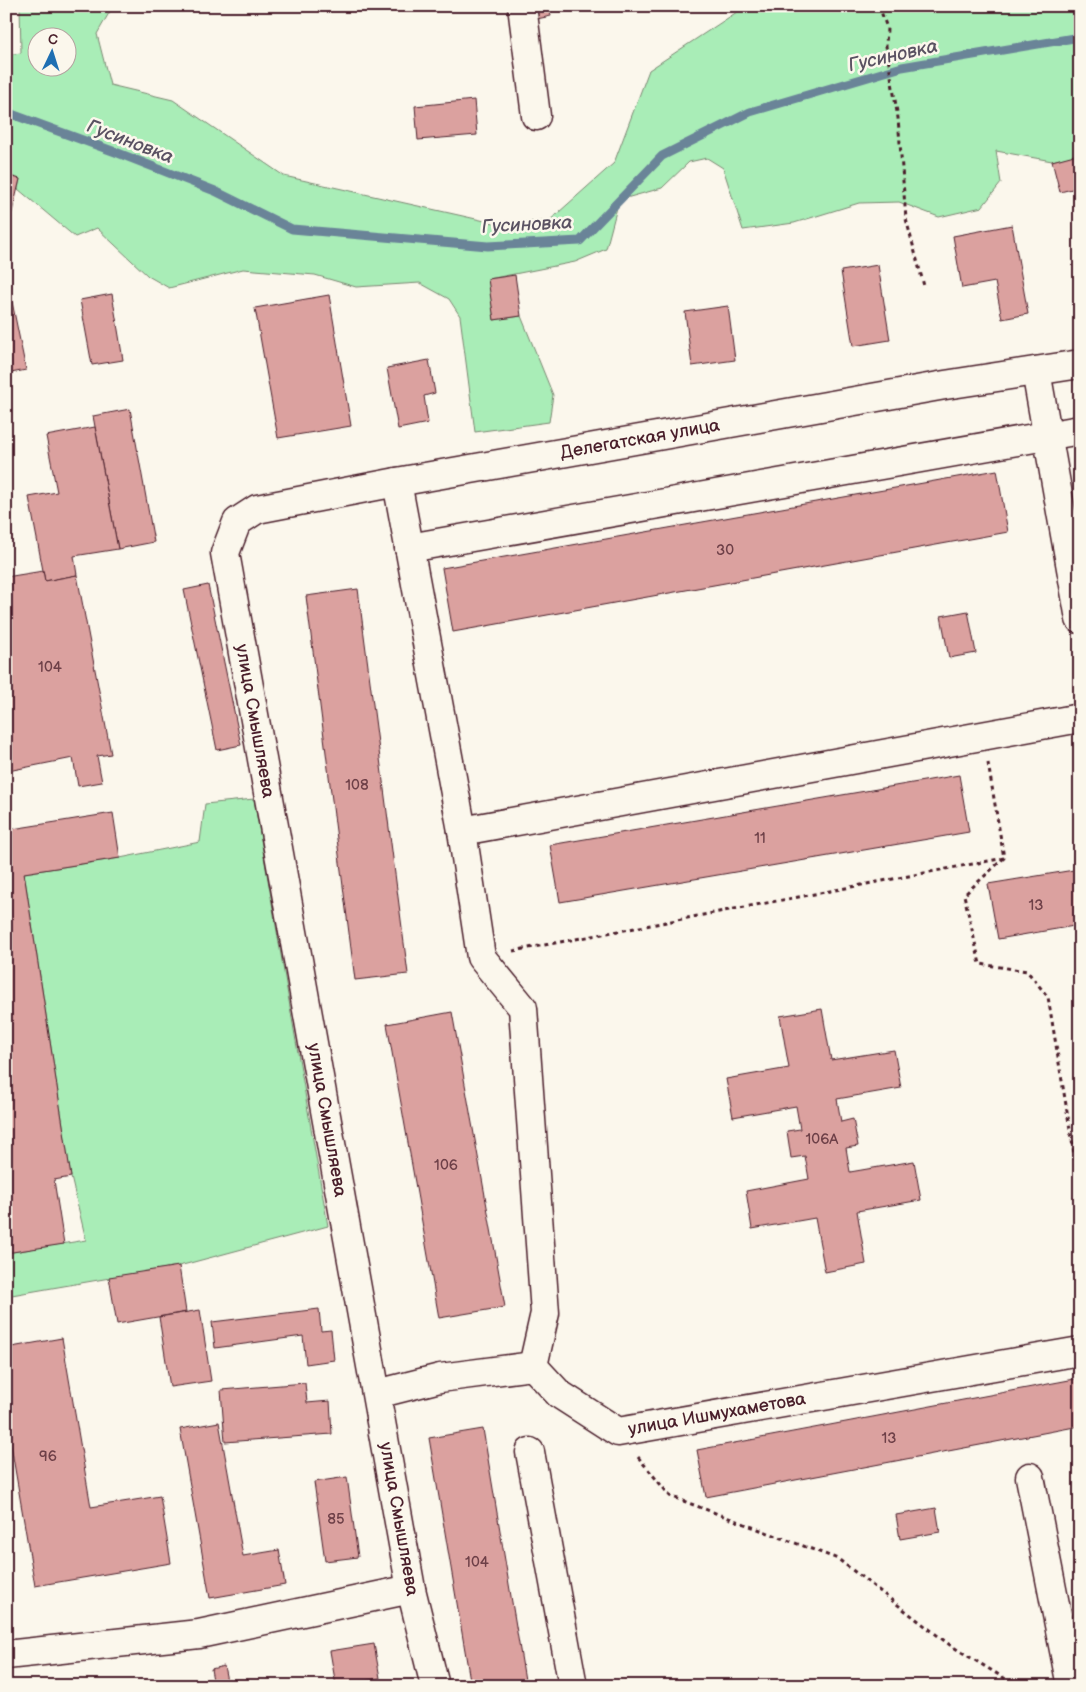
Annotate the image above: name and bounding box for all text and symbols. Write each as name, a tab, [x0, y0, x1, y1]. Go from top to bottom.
north arrow	[28, 28, 78, 78]
text: С	[47, 31, 59, 48]
water label: Гусиновка	[846, 35, 940, 77]
water label: Гусиновка	[83, 115, 177, 169]
water label: Гусиновка	[481, 211, 573, 239]
street label: Делегатская улица	[559, 415, 722, 463]
house number: 30	[716, 541, 734, 560]
street label: улица Смышляева	[231, 642, 279, 800]
house number: 104	[38, 658, 62, 677]
house number: 108	[345, 776, 369, 795]
house number: 11	[754, 829, 766, 848]
house number: 13	[1028, 896, 1044, 915]
street label: улица Смышляева	[303, 1041, 351, 1199]
house number: 106А	[806, 1130, 839, 1149]
house number: 106	[434, 1156, 458, 1175]
street label: улица Ишмухаметова	[627, 1388, 808, 1440]
house number: 13	[881, 1429, 897, 1448]
street label: улица Смышляева	[375, 1440, 423, 1598]
house number: 96	[39, 1447, 57, 1466]
house number: 85	[327, 1510, 345, 1529]
house number: 104	[465, 1553, 489, 1572]

